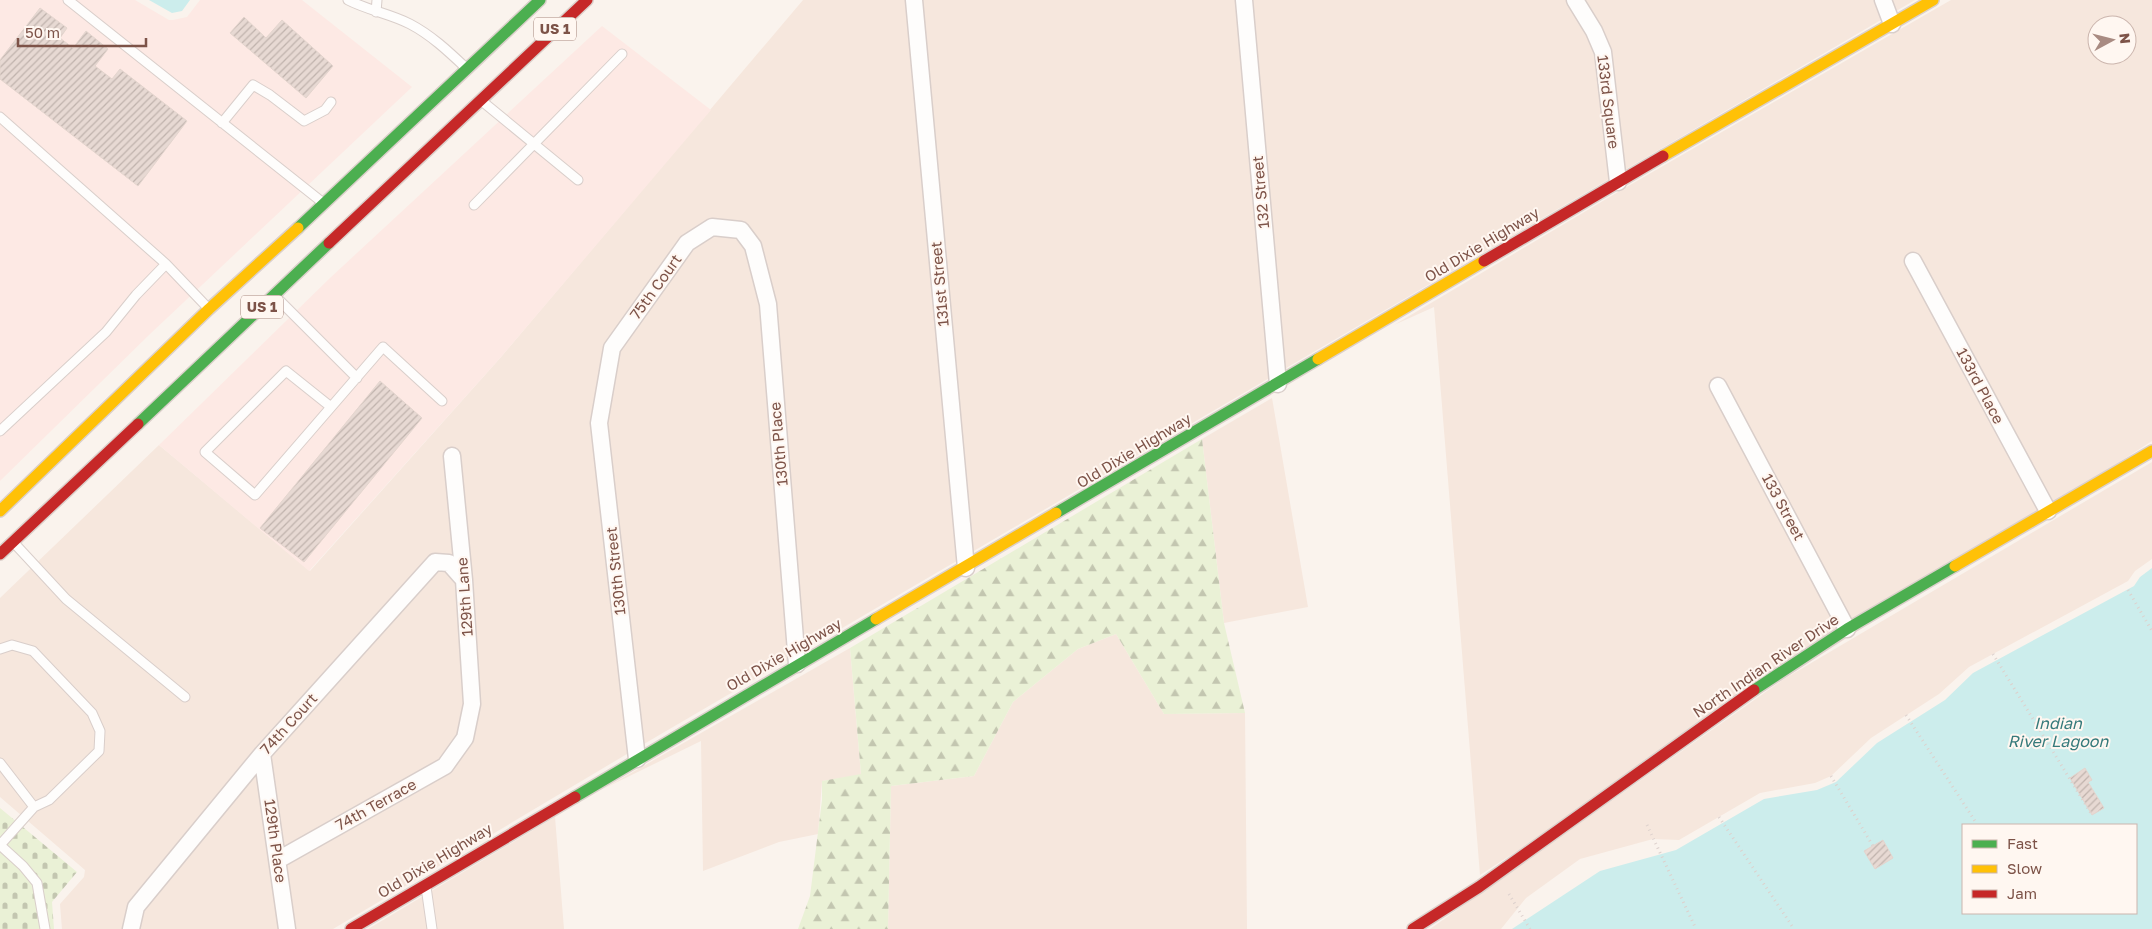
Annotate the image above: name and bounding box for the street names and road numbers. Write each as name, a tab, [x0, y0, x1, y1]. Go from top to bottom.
road number: US 1	[534, 18, 576, 40]
street label: 133rd Square	[1594, 54, 1624, 150]
street label: 132 Street	[1248, 155, 1272, 229]
street label: Old Dixie Highway	[1421, 203, 1542, 285]
street label: 131st Street	[926, 241, 952, 327]
street label: 75th Court	[626, 250, 685, 322]
road number: US 1	[241, 296, 283, 318]
street label: 133rd Place	[1953, 344, 2009, 427]
street label: 130th Place	[765, 401, 791, 487]
street label: Old Dixie Highway	[1073, 409, 1194, 491]
street label: 133 Street	[1759, 470, 1809, 543]
street label: 130th Street	[601, 526, 629, 616]
street label: 129th Lane	[452, 557, 476, 637]
street label: North Indian River Drive	[1689, 609, 1842, 721]
street label: Old Dixie Highway	[723, 614, 845, 694]
street label: 74th Court	[256, 689, 321, 758]
street label: 74th Terrace	[332, 774, 419, 834]
street label: 129th Place	[261, 798, 291, 884]
street label: Old Dixie Highway	[374, 819, 495, 901]

